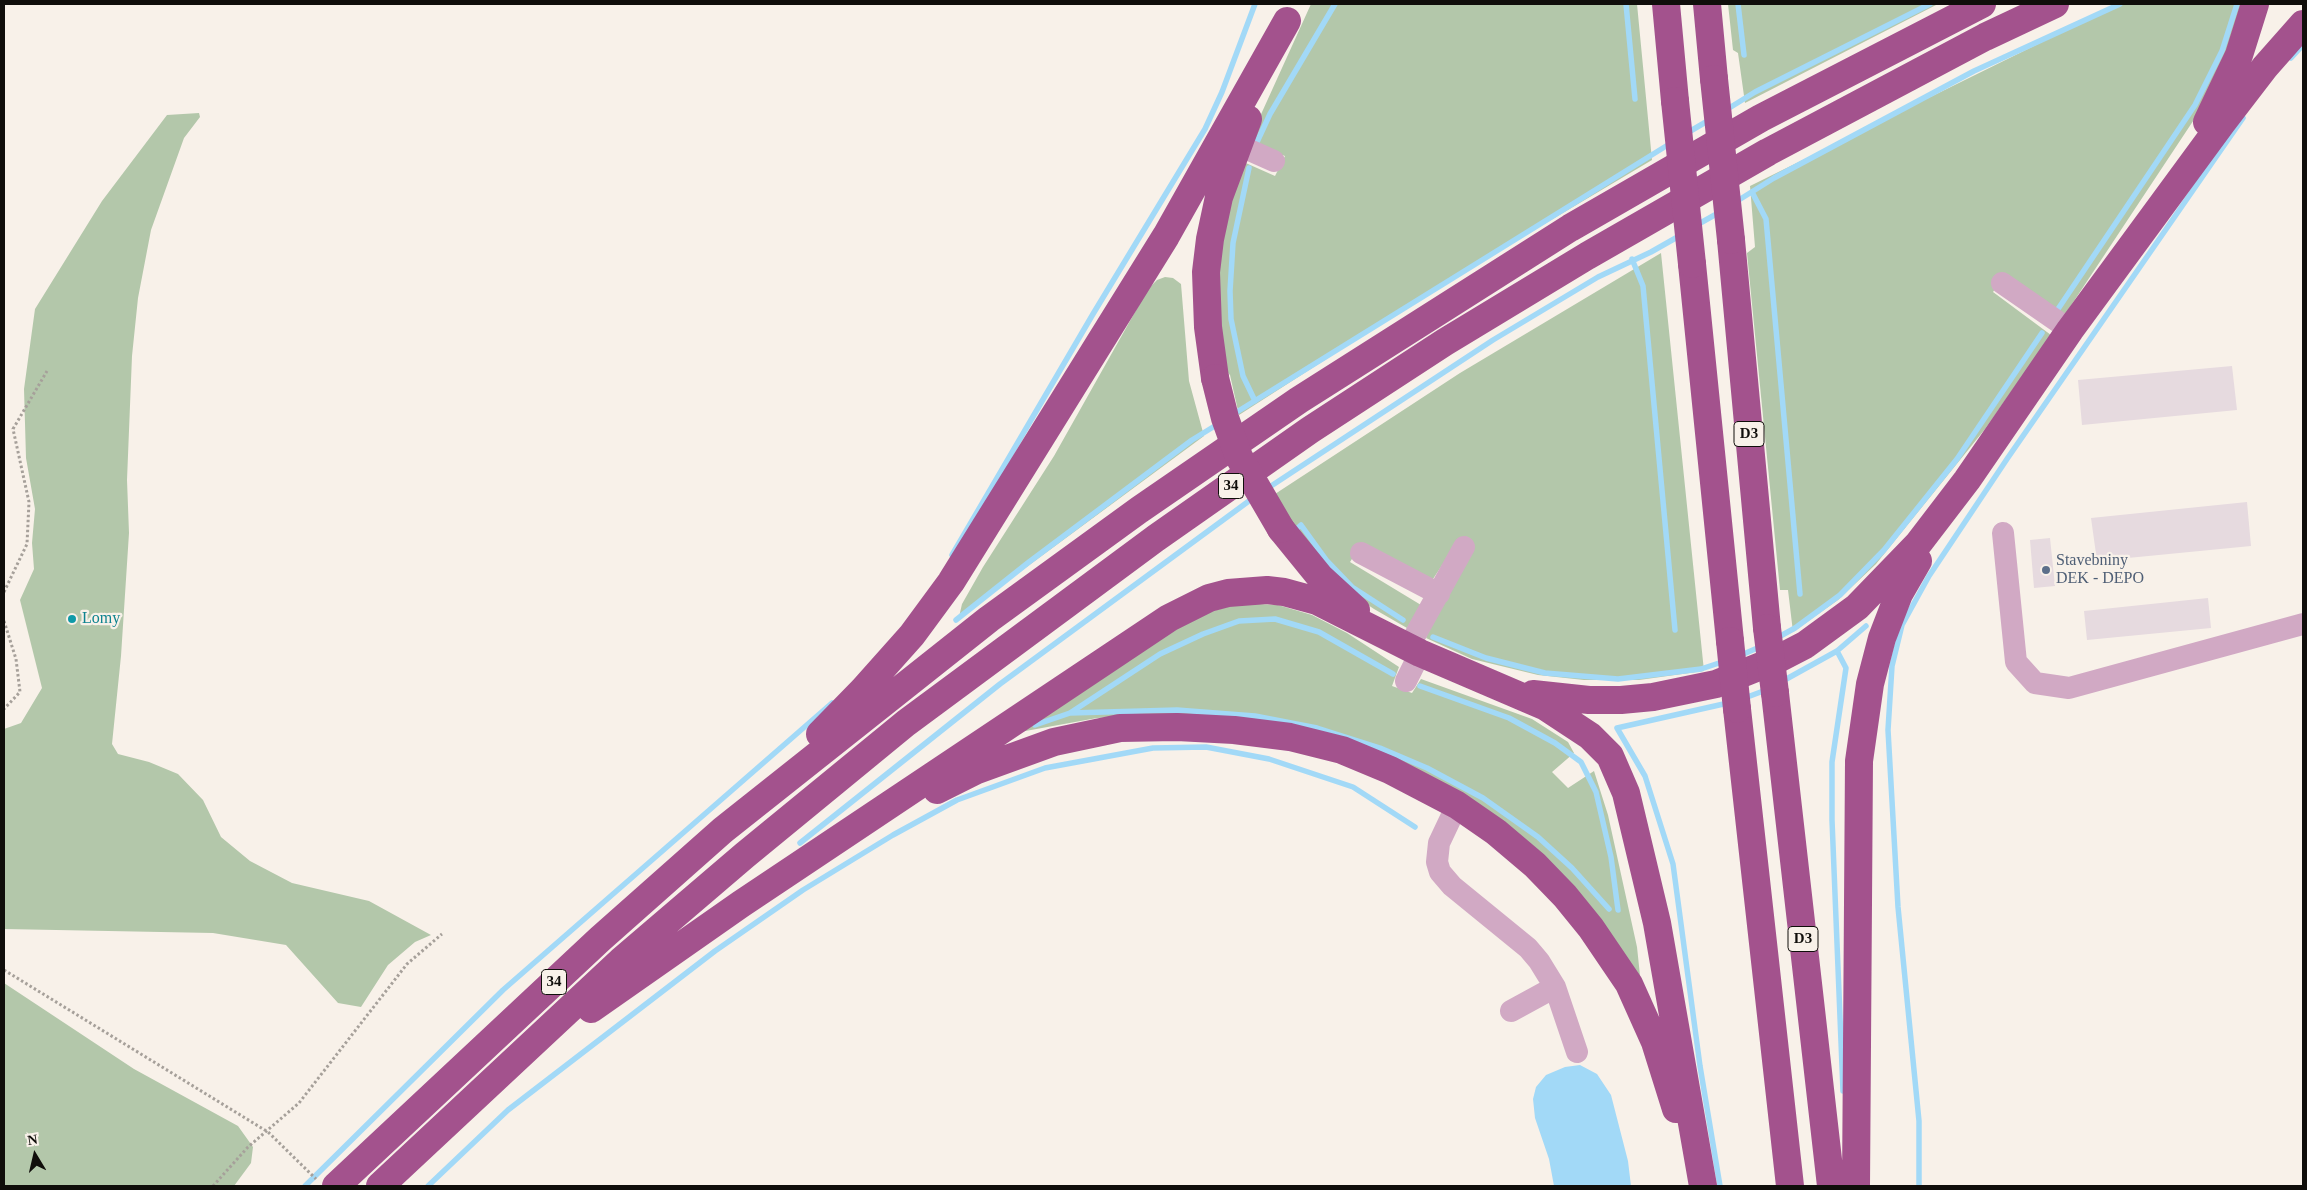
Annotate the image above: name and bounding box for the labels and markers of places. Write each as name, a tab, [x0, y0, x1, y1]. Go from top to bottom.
place label: Stavebniny DEK - DEPO	[2056, 551, 2144, 589]
marker: Stavebniny DEK - DEPO	[2040, 564, 2052, 576]
place label: Lomy	[82, 609, 120, 629]
marker: Lomy	[66, 613, 78, 625]

